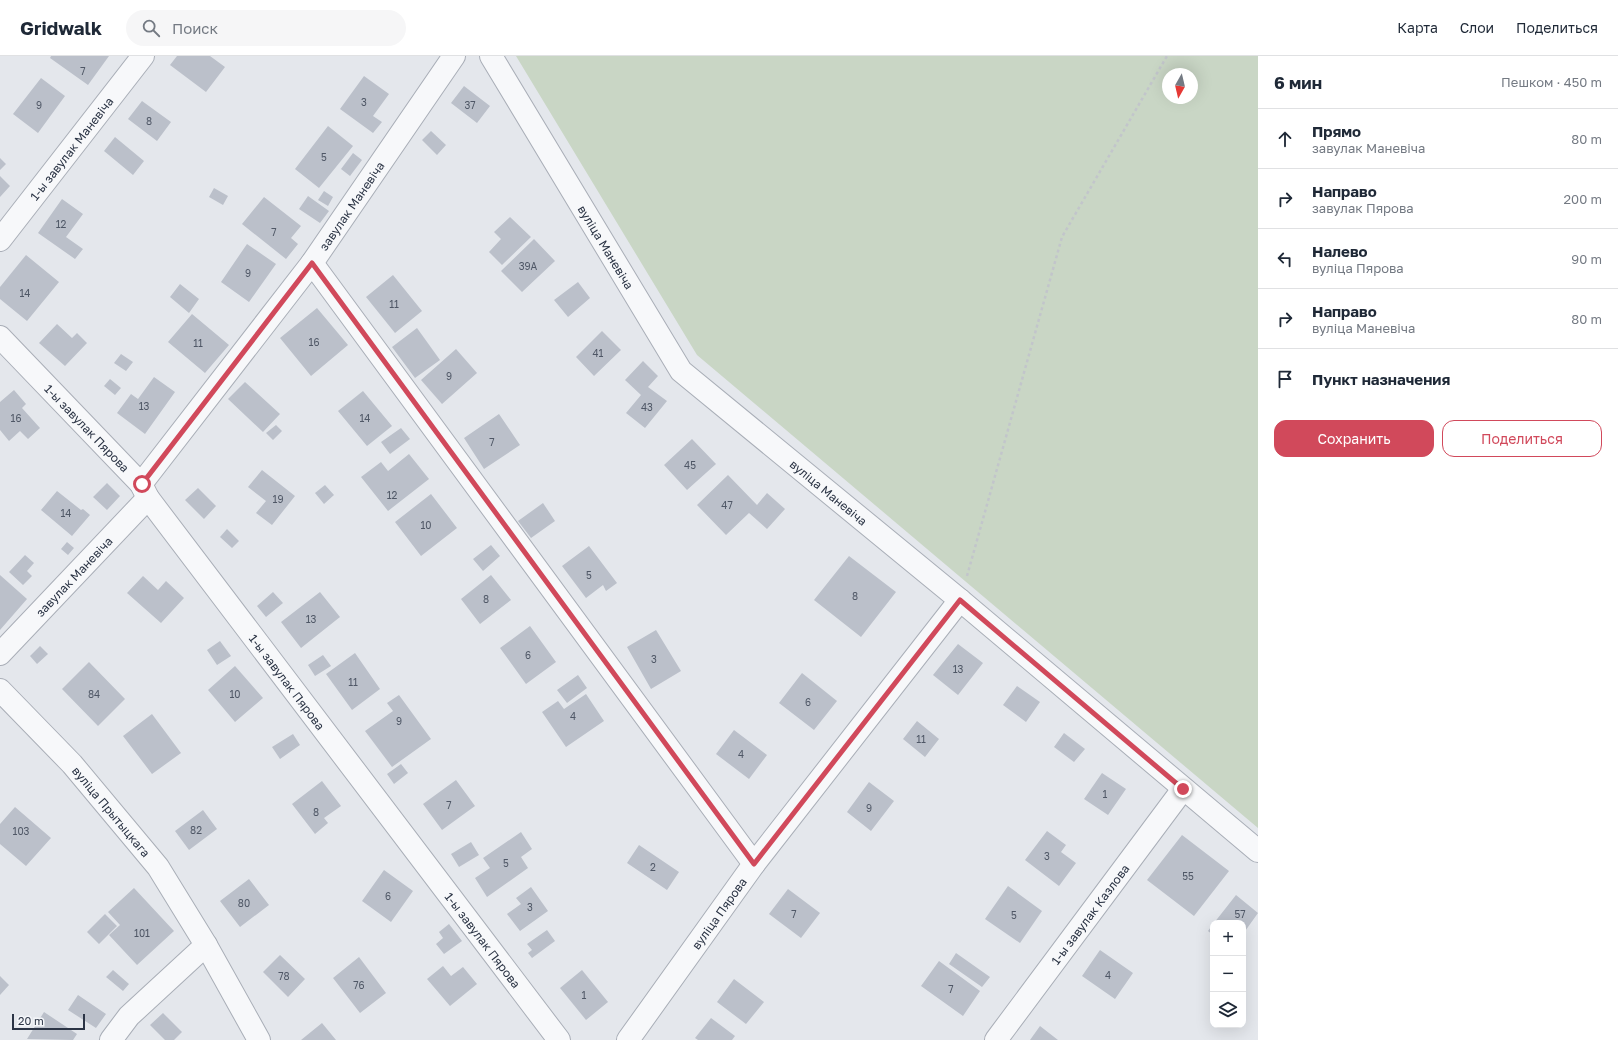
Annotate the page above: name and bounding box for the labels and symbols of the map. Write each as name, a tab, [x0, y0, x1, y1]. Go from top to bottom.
house number: 7	[80, 65, 86, 77]
north arrow	[1162, 68, 1198, 104]
street label: 1-ы завулак Маневіча	[26, 94, 116, 203]
house number: 3	[361, 96, 367, 108]
house number: 9	[36, 99, 42, 111]
house number: 37	[464, 99, 476, 111]
house number: 8	[146, 115, 152, 127]
house number: 5	[321, 151, 327, 163]
street label: завулак Маневіча	[316, 158, 387, 253]
street label: вуліца Маневіча	[575, 202, 637, 292]
house number: 12	[56, 218, 67, 230]
house number: 7	[271, 226, 277, 238]
house number: 39А	[519, 260, 538, 272]
house number: 9	[245, 267, 251, 279]
house number: 14	[20, 287, 30, 299]
house number: 11	[389, 298, 399, 310]
house number: 16	[309, 336, 319, 348]
house number: 11	[193, 337, 203, 349]
house number: 41	[593, 347, 604, 359]
house number: 9	[446, 370, 452, 382]
street label: 1-ы завулак Пярова	[42, 381, 133, 475]
house number: 13	[139, 400, 149, 412]
house number: 43	[641, 401, 653, 413]
house number: 16	[11, 412, 21, 424]
house number: 14	[360, 412, 370, 424]
house number: 7	[489, 436, 495, 448]
street label: вуліца Маневіча	[787, 456, 870, 528]
house number: 45	[684, 459, 696, 471]
route start	[133, 475, 151, 493]
house number: 12	[387, 489, 398, 501]
house number: 19	[273, 493, 283, 505]
house number: 47	[721, 499, 733, 511]
house number: 14	[61, 507, 71, 519]
house number: 10	[420, 519, 432, 531]
street label: завулак Маневіча	[32, 533, 115, 620]
house number: 5	[586, 569, 592, 581]
house number: 8	[852, 590, 858, 602]
house number: 8	[483, 593, 489, 605]
house number: 13	[306, 613, 316, 625]
street label: 1-ы завулак Пярова	[246, 631, 328, 733]
house number: 6	[525, 649, 531, 661]
house number: 3	[651, 653, 657, 665]
house number: 13	[953, 663, 963, 675]
house number: 11	[348, 676, 358, 688]
house number: 84	[88, 688, 100, 700]
house number: 10	[229, 688, 241, 700]
house number: 6	[805, 696, 811, 708]
house number: 4	[570, 710, 576, 722]
house number: 9	[396, 715, 402, 727]
house number: 11	[916, 733, 926, 745]
house number: 4	[738, 748, 744, 760]
street label: вуліца Прытыцкага	[69, 763, 154, 860]
route end	[1174, 780, 1192, 798]
house number: 1	[1103, 788, 1108, 800]
house number: 7	[446, 799, 452, 811]
house number: 9	[866, 802, 872, 814]
house number: 8	[313, 806, 319, 818]
house number: 82	[190, 824, 202, 836]
house number: 103	[13, 825, 30, 837]
house number: 3	[1044, 850, 1050, 862]
house number: 5	[503, 857, 509, 869]
house number: 2	[650, 861, 656, 873]
street label: 1-ы завулак Казлова	[1048, 861, 1132, 967]
house number: 55	[1182, 870, 1194, 882]
street label: вуліца Пярова	[688, 874, 750, 952]
street label: 1-ы завулак Пярова	[442, 889, 524, 991]
house number: 6	[385, 890, 391, 902]
house number: 80	[238, 897, 250, 909]
house number: 3	[527, 901, 533, 913]
house number: 7	[791, 908, 797, 920]
house number: 57	[1234, 908, 1246, 920]
house number: 5	[1011, 909, 1017, 921]
house number: 101	[134, 927, 150, 939]
house number: 4	[1105, 969, 1111, 981]
house number: 78	[278, 970, 290, 982]
house number: 76	[353, 979, 365, 991]
house number: 7	[948, 983, 954, 995]
house number: 1	[582, 989, 587, 1001]
scale bar	[12, 1012, 85, 1031]

